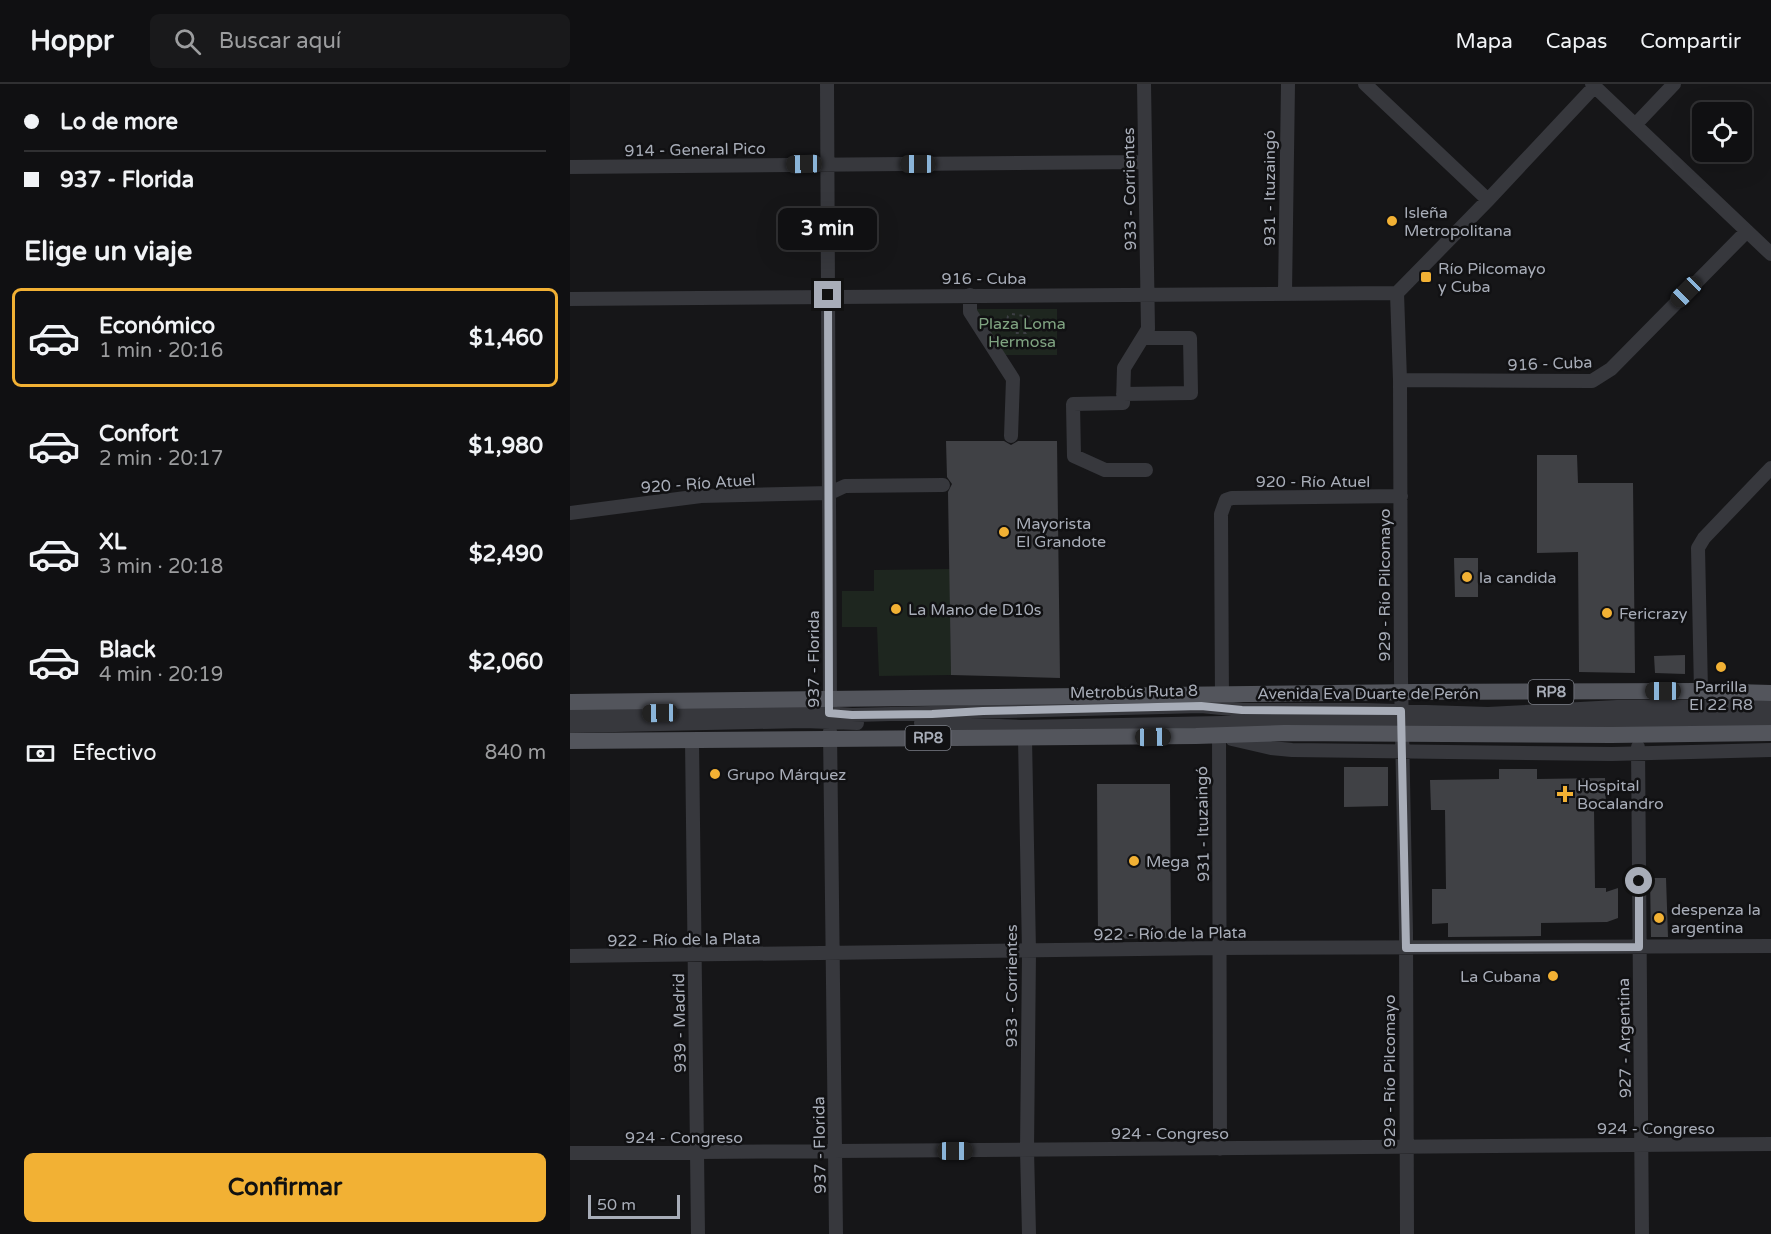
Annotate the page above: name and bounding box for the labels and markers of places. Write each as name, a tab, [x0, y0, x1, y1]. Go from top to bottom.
place label: Isleña Metropolitana	[1404, 203, 1512, 241]
marker: Isleña Metropolitana	[1385, 214, 1399, 228]
place label: Río Pilcomayo y Cuba	[1438, 259, 1546, 297]
marker: Río Pilcomayo y Cuba	[1419, 270, 1433, 284]
place label: Mayorista El Grandote	[1016, 514, 1106, 552]
marker: Mayorista El Grandote	[997, 525, 1011, 539]
place label: la candida	[1479, 568, 1557, 588]
marker: la candida	[1460, 570, 1474, 584]
place label: La Mano de D10s	[908, 600, 1042, 620]
marker: La Mano de D10s	[889, 602, 903, 616]
place label: Fericrazy	[1619, 604, 1688, 624]
marker: Fericrazy	[1600, 606, 1614, 620]
marker: Parrilla El 22 R8	[1714, 660, 1728, 674]
place label: Parrilla El 22 R8	[1689, 677, 1753, 715]
place label: Grupo Márquez	[727, 765, 846, 785]
marker: Grupo Márquez	[708, 767, 722, 781]
place label: Hospital Bocalandro	[1577, 776, 1664, 814]
marker: Hospital Bocalandro	[1558, 787, 1572, 801]
place label: Mega	[1146, 852, 1189, 872]
marker: Mega	[1127, 854, 1141, 868]
place label: despenza la argentina	[1671, 900, 1761, 938]
marker: despenza la argentina	[1652, 911, 1666, 925]
place label: La Cubana	[1460, 967, 1541, 987]
marker: La Cubana	[1546, 969, 1560, 983]

